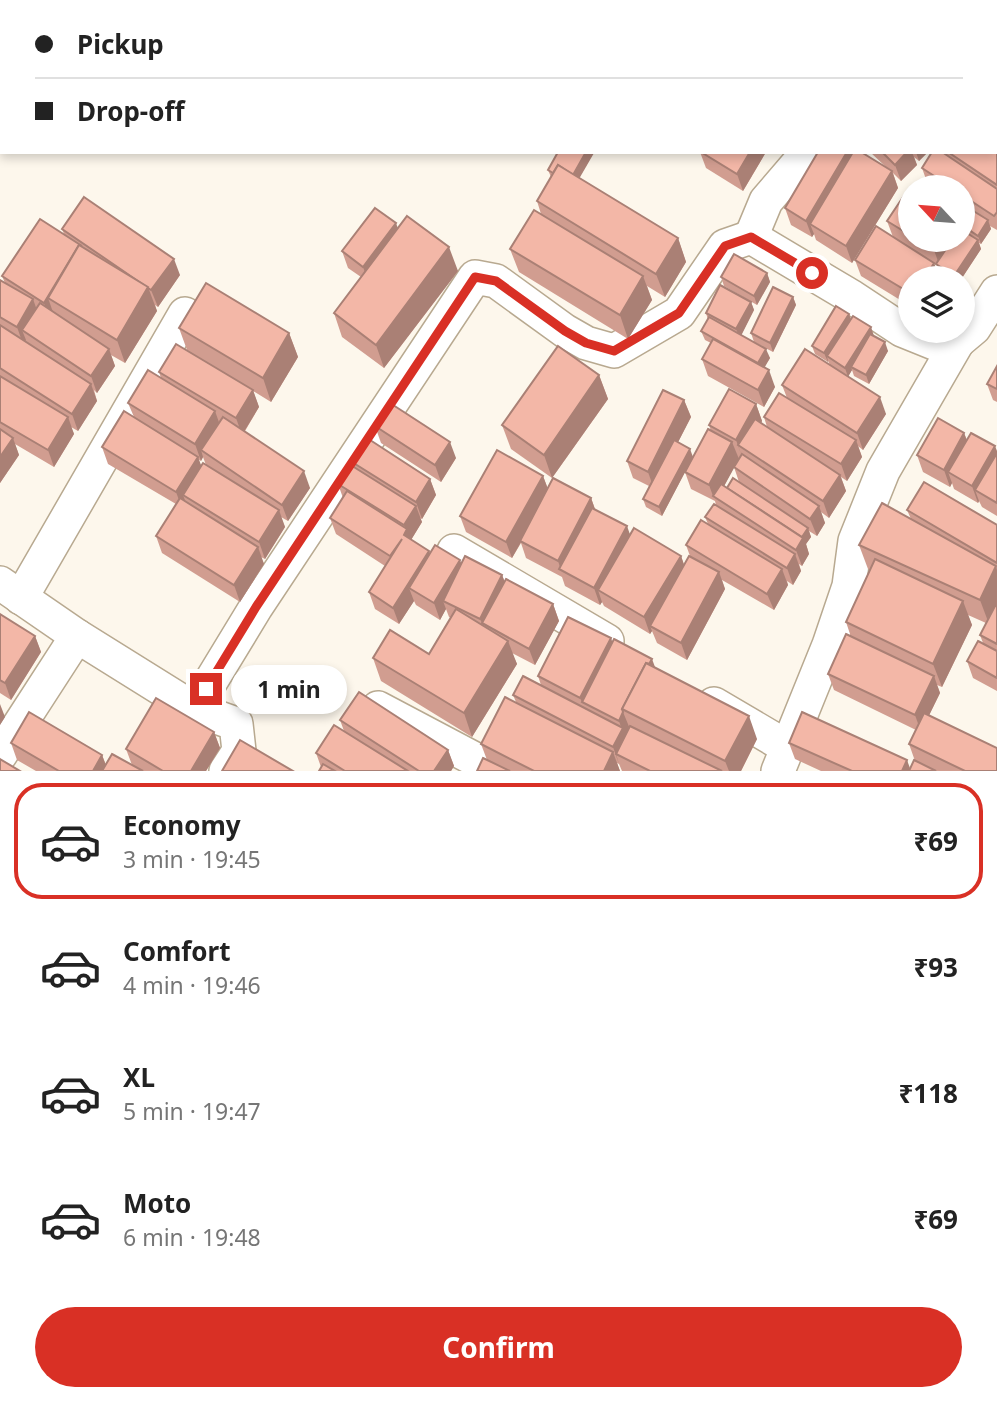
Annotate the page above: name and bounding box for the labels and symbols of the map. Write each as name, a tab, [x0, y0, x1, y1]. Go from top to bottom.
north arrow	[898, 175, 975, 252]
route start	[796, 257, 828, 289]
callout: 1 min	[230, 664, 346, 714]
route end	[190, 673, 222, 705]

